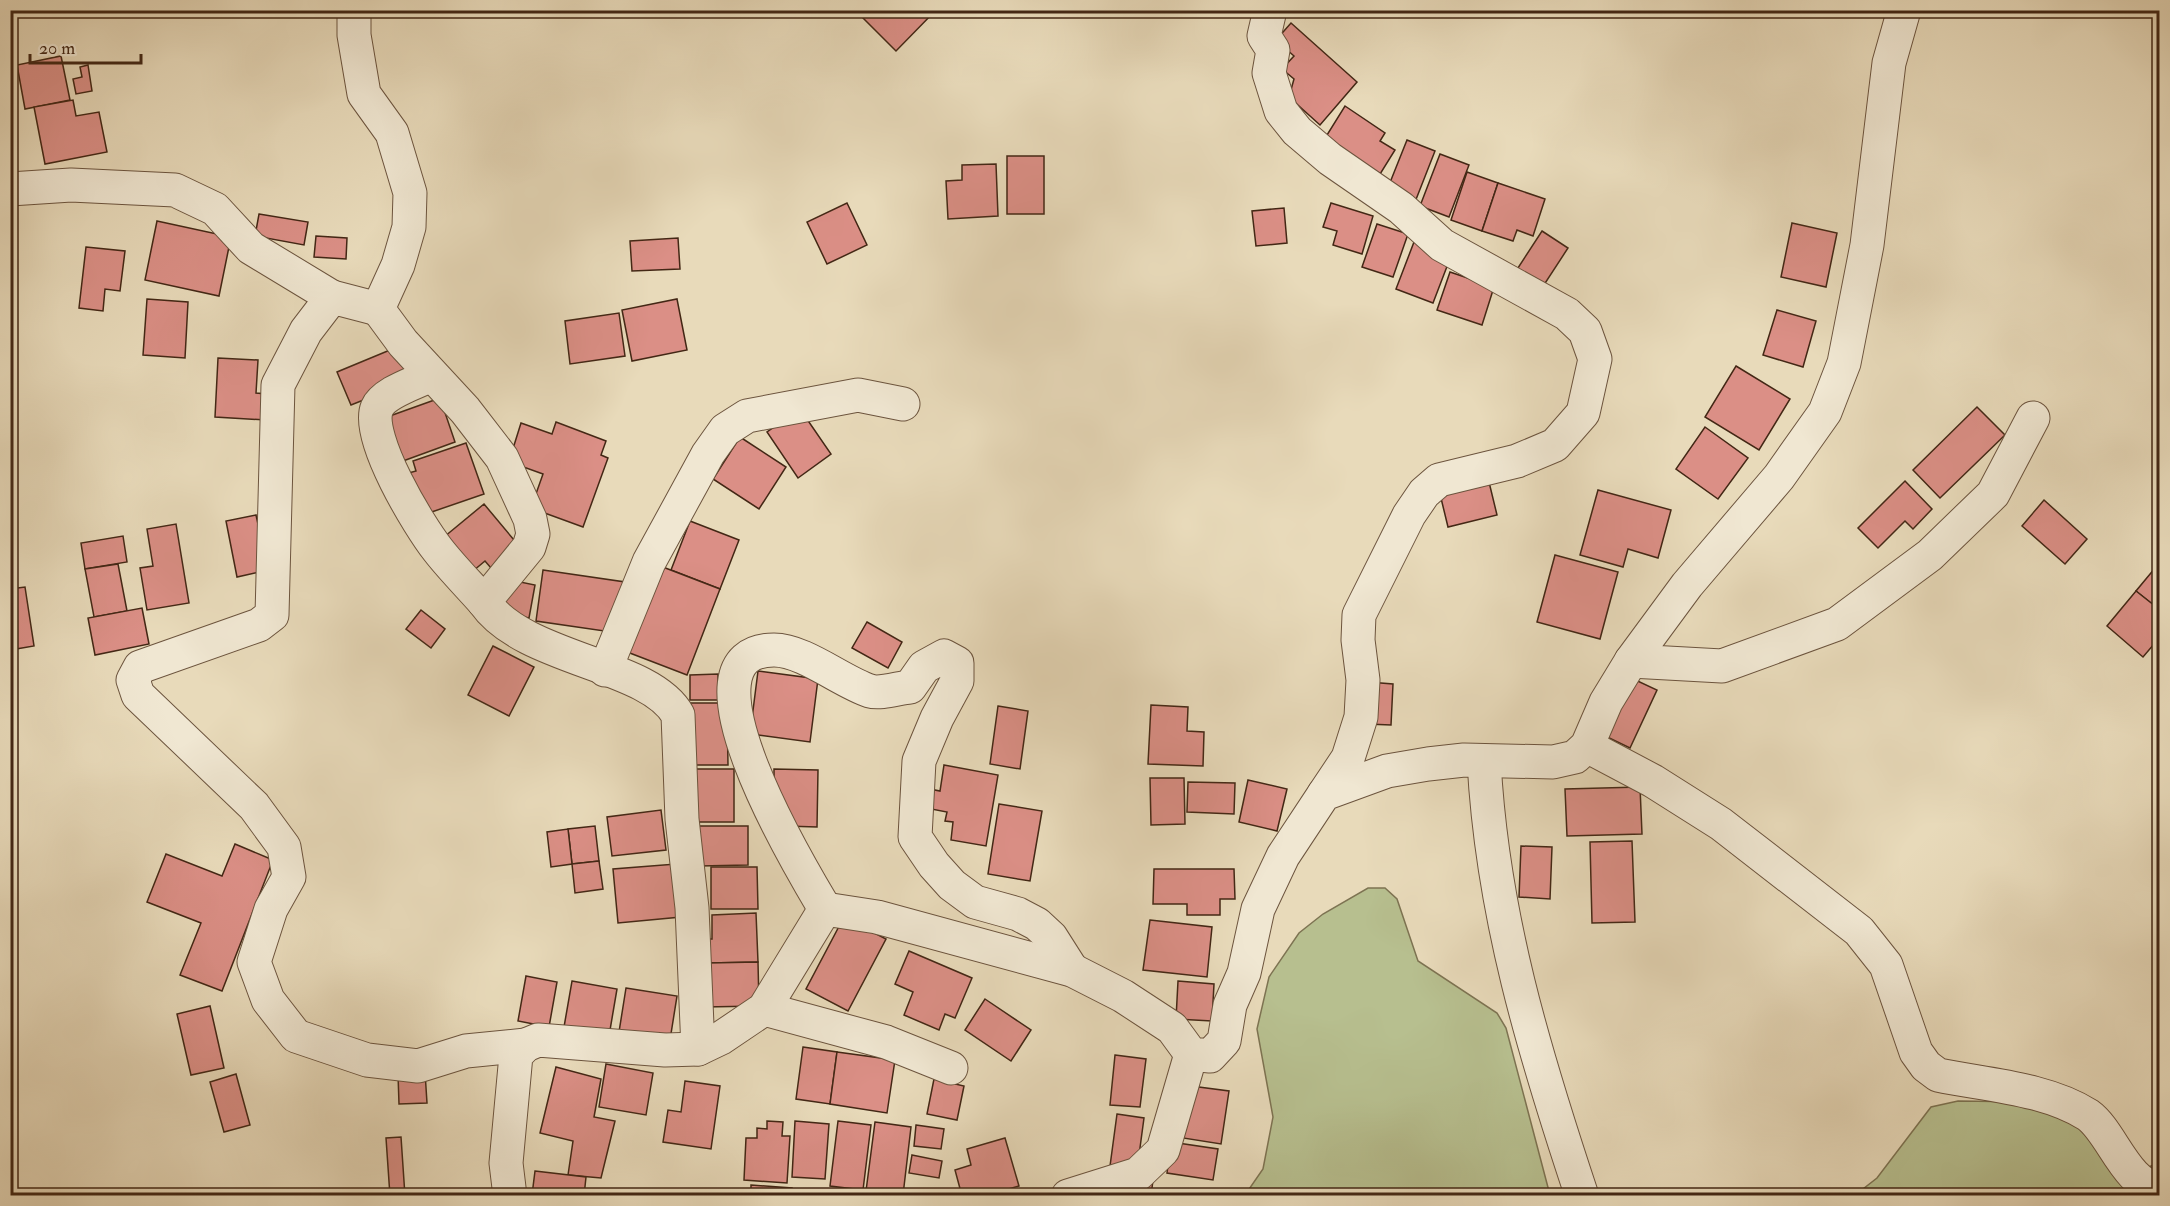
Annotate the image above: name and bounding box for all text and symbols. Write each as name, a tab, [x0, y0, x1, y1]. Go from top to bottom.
scale bar	[30, 27, 141, 65]
text: 20 m	[39, 37, 75, 60]

